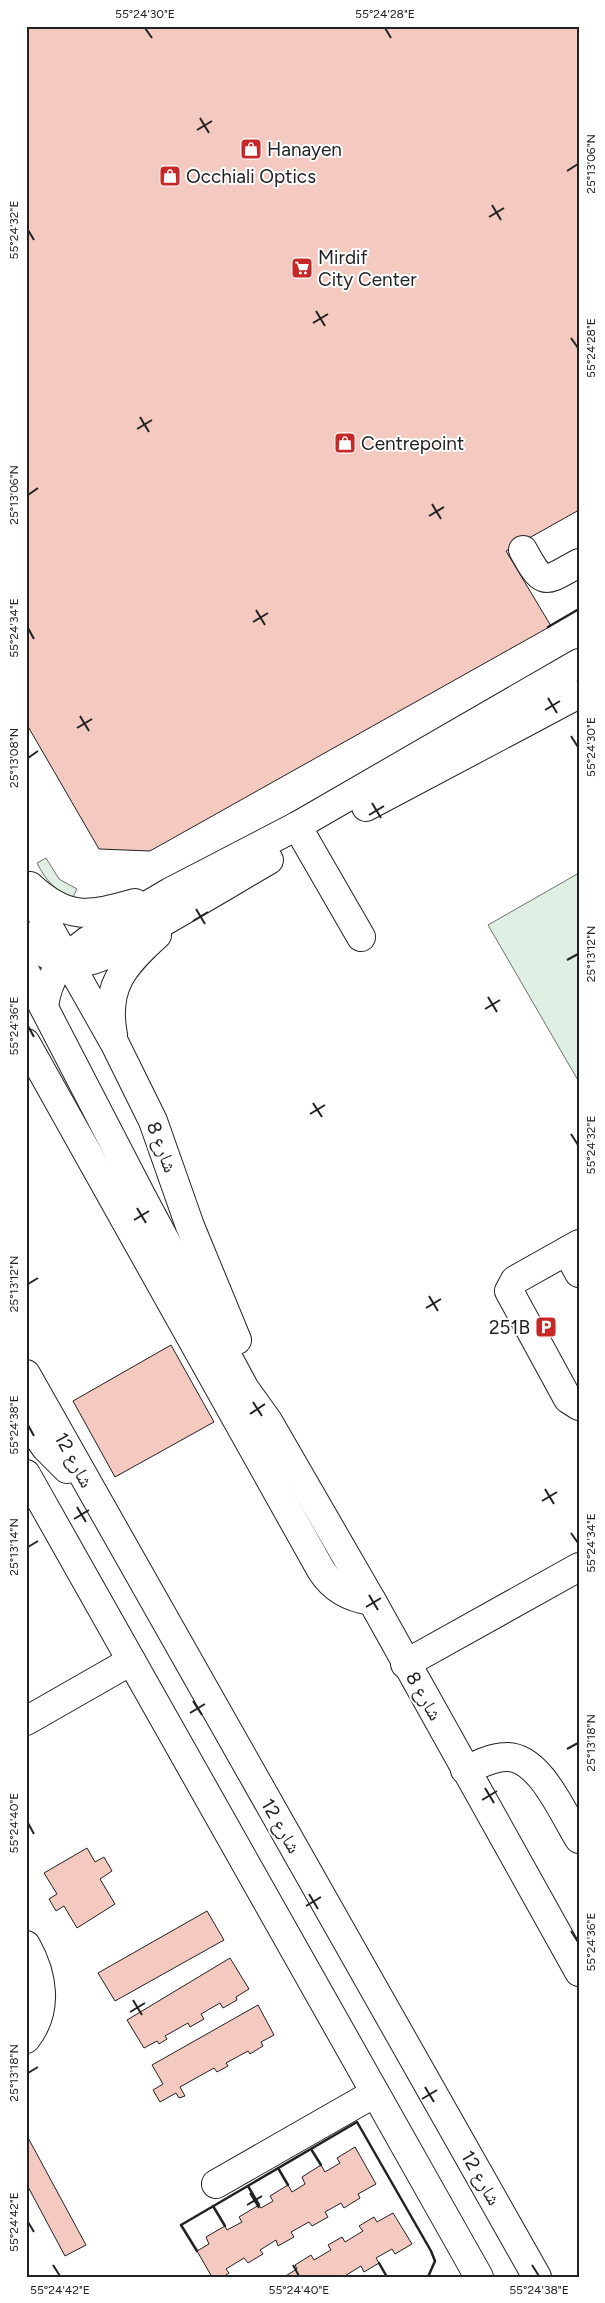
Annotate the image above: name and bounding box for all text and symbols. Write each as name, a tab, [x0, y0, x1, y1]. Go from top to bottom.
text: 55°24'30"E	[115, 7, 175, 21]
text: 55°24'28"E	[355, 7, 415, 21]
text: 25°13'06"N	[584, 134, 598, 194]
shop icon: Hanayen	[239, 137, 263, 161]
place label: Hanayen	[267, 138, 342, 161]
shop icon: Occhiali Optics	[158, 164, 182, 188]
place label: Occhiali Optics	[186, 165, 316, 188]
text: 55°24'32"E	[7, 201, 21, 259]
place label: Mirdif City Center	[318, 246, 417, 291]
supermarket icon: Mirdif City Center	[290, 256, 314, 280]
text: 55°24'28"E	[584, 318, 598, 378]
shop icon: Centrepoint	[333, 431, 357, 455]
place label: Centrepoint	[361, 432, 464, 455]
text: 25°13'06"N	[7, 465, 21, 525]
text: 55°24'34"E	[7, 598, 21, 658]
text: 55°24'30"E	[584, 717, 598, 777]
text: 25°13'08"N	[7, 728, 21, 788]
text: 25°13'12"N	[584, 926, 598, 982]
text: 55°24'36"E	[7, 996, 21, 1056]
text: 55°24'32"E	[584, 1116, 598, 1174]
street label: شارع 8	[142, 1118, 182, 1176]
text: 25°13'12"N	[7, 1256, 21, 1312]
parking icon: 251B	[534, 1315, 558, 1339]
place label: 251B	[489, 1316, 530, 1339]
text: 55°24'38"E	[7, 1395, 21, 1455]
street label: شارع 12	[50, 1429, 98, 1491]
text: 55°24'34"E	[584, 1513, 598, 1573]
text: 25°13'14"N	[7, 1518, 21, 1576]
street label: شارع 8	[401, 1668, 447, 1724]
text: 25°13'18"N	[584, 1714, 598, 1772]
text: 55°24'40"E	[7, 1793, 21, 1853]
street label: شارع 12	[256, 1795, 306, 1857]
text: 55°24'36"E	[584, 1912, 598, 1972]
text: 25°13'18"N	[7, 2044, 21, 2102]
street label: شارع 12	[456, 2147, 506, 2209]
text: 55°24'42"E	[7, 2192, 21, 2252]
text: 55°24'42"E	[30, 2283, 90, 2297]
text: 55°24'40"E	[269, 2283, 329, 2297]
text: 55°24'38"E	[509, 2283, 569, 2297]

